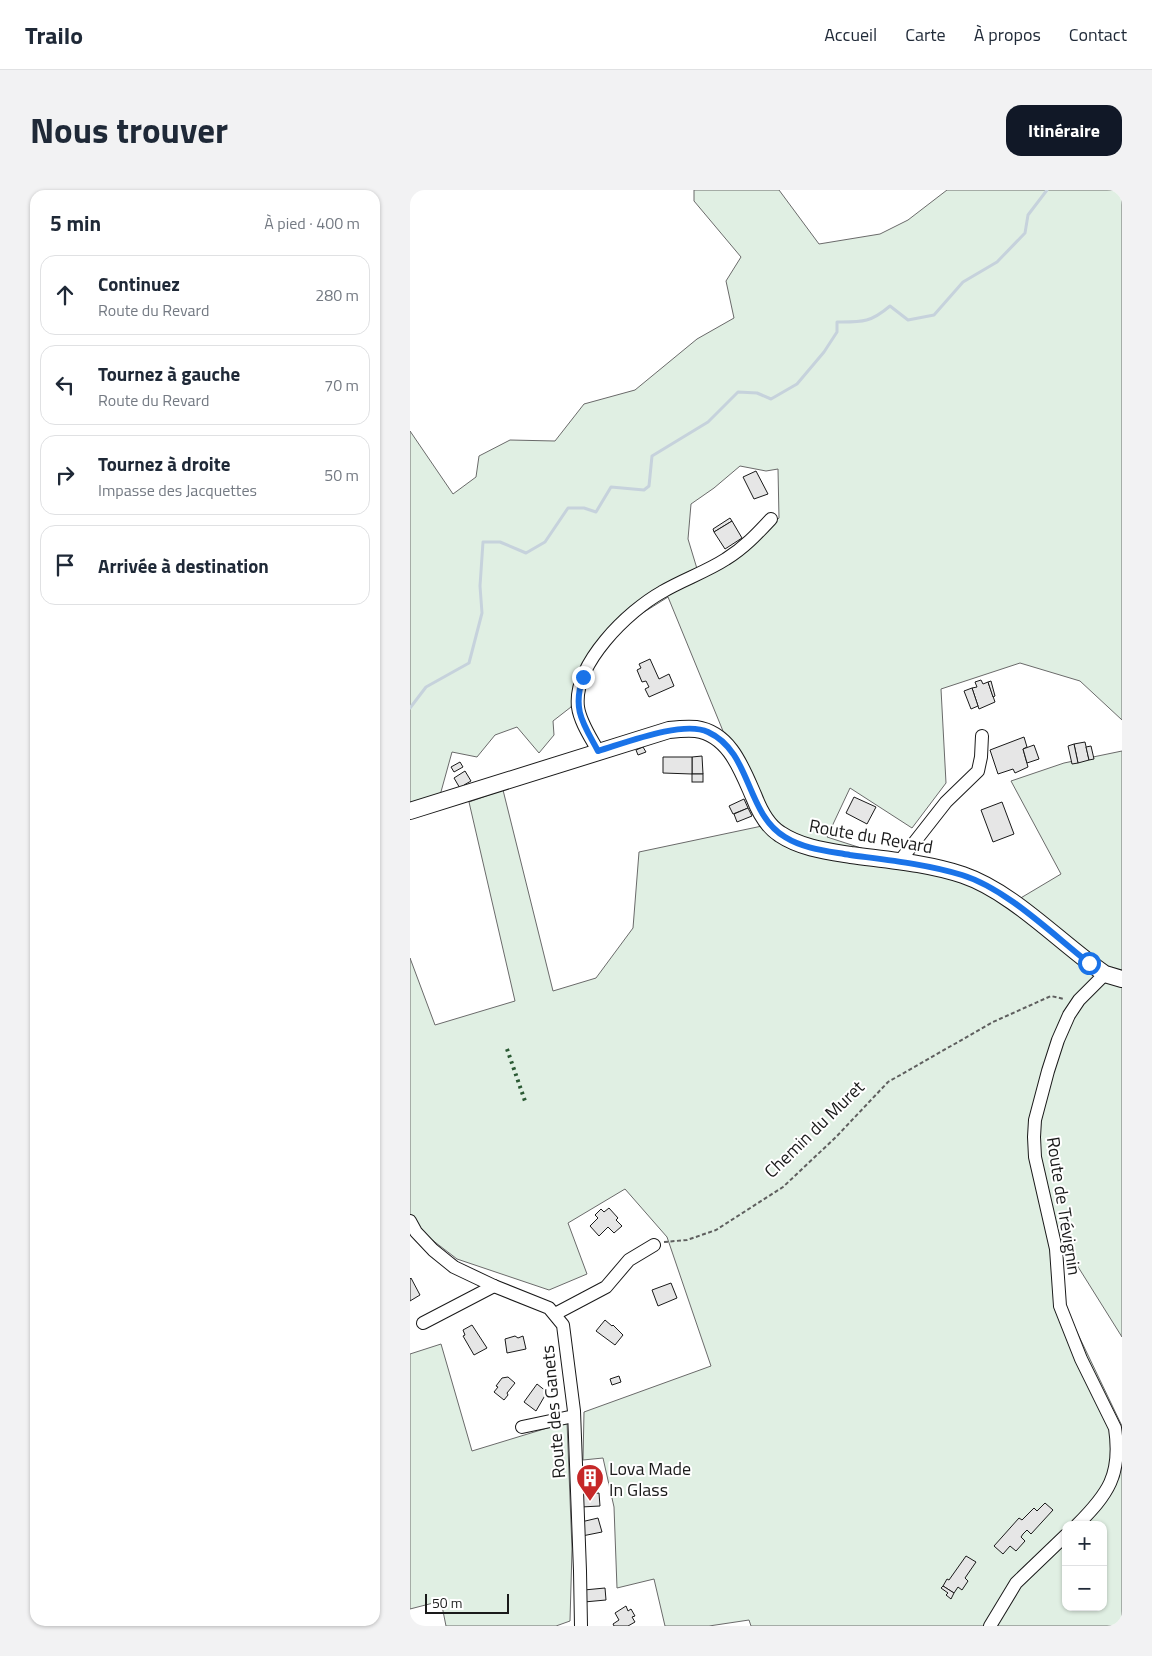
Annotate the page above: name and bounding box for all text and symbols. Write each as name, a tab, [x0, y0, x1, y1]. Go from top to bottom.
text: Trailo	[25, 17, 83, 53]
text: Accueil	[824, 21, 877, 48]
text: Carte	[905, 21, 946, 48]
text: À propos	[974, 21, 1041, 48]
text: Contact	[1069, 21, 1127, 48]
text: Nous trouver	[30, 103, 228, 157]
button: Itinéraire	[1006, 105, 1122, 156]
text: 5 min	[50, 207, 101, 239]
text: À pied · 400 m	[264, 211, 360, 235]
text: Continuez	[98, 269, 180, 298]
icon: ahead	[51, 281, 79, 309]
text: 280 m	[315, 283, 359, 307]
text: Route du Revard	[98, 298, 209, 322]
text: Tournez à gauche	[98, 359, 240, 388]
icon: left	[51, 371, 79, 399]
text: 70 m	[324, 373, 359, 397]
text: Route du Revard	[98, 388, 209, 412]
text: Tournez à droite	[98, 449, 230, 478]
icon: right	[51, 461, 79, 489]
text: 50 m	[324, 463, 359, 487]
text: Impasse des Jacquettes	[98, 478, 257, 502]
icon: arrive	[51, 551, 79, 579]
text: Arrivée à destination	[98, 551, 269, 580]
route end	[572, 666, 595, 689]
street label: Route du Revard	[807, 812, 935, 860]
route start	[1078, 952, 1101, 975]
street label: Chemin du Muret	[758, 1074, 871, 1184]
street label: Route de Trévignin	[1040, 1135, 1088, 1277]
street label: Route des Ganets	[534, 1344, 572, 1480]
place label: Lova Made In Glass	[609, 1455, 691, 1503]
building icon: Lova Made In Glass	[575, 1463, 605, 1502]
map controls	[1062, 1521, 1107, 1611]
button: +	[1062, 1521, 1107, 1566]
button: −	[1062, 1566, 1107, 1611]
scale bar	[425, 1591, 509, 1614]
text: 50 m	[432, 1592, 462, 1613]

